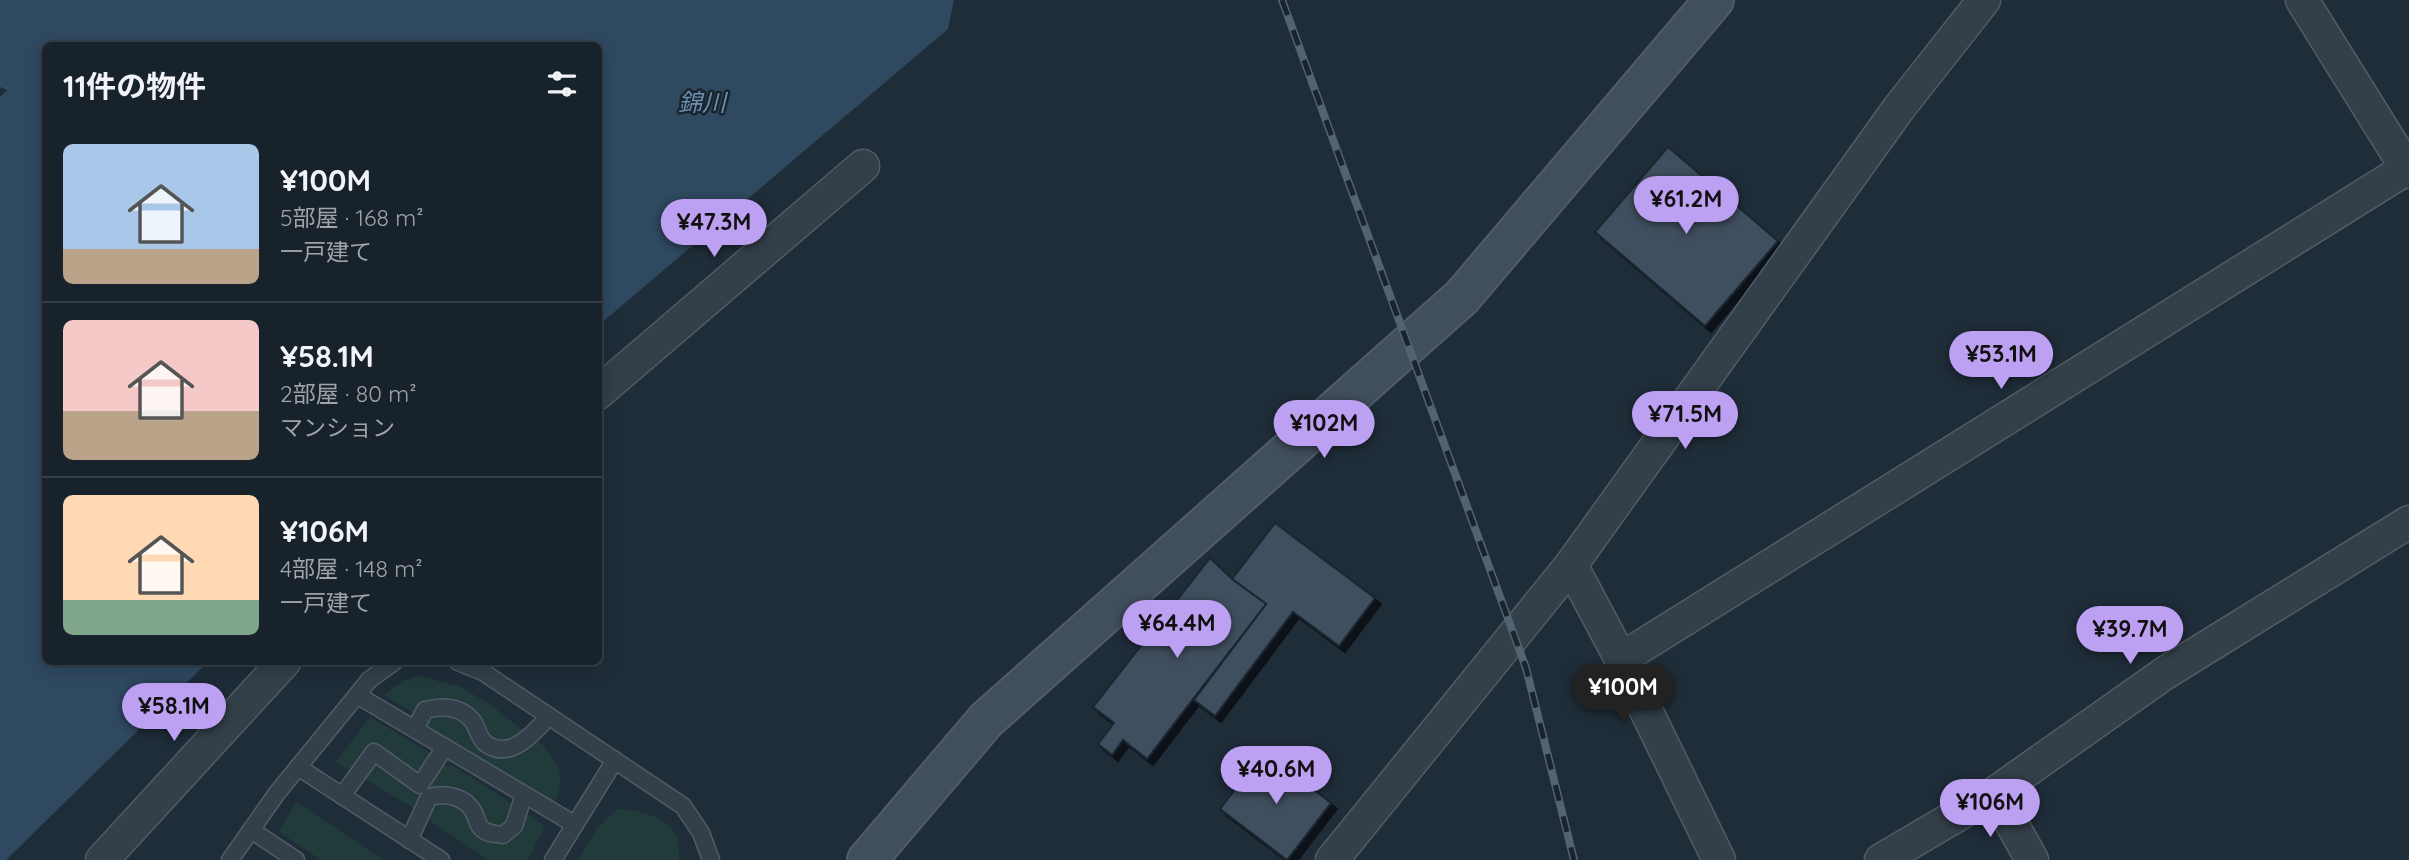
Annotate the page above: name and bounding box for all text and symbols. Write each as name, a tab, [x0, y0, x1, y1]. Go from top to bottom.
icon: filters	[543, 65, 581, 103]
text: 11件の物件	[63, 67, 206, 105]
water label: 錦川	[678, 87, 729, 117]
text: ¥100M	[280, 161, 371, 199]
icon: home	[119, 172, 203, 256]
pin: ¥61.2M	[1629, 176, 1743, 236]
text: ¥61.2M	[1650, 184, 1722, 213]
pin: ¥47.3M	[657, 200, 771, 259]
text: 5部屋 · 168 m²	[280, 203, 423, 232]
text: ¥47.3M	[677, 207, 751, 236]
text: 一戸建て	[280, 237, 372, 266]
pin: ¥53.1M	[1944, 332, 2058, 391]
text: ¥58.1M	[280, 337, 374, 375]
text: ¥53.1M	[1965, 339, 2037, 368]
icon: home	[119, 348, 203, 432]
text: 2部屋 · 80 m²	[280, 379, 416, 408]
pin: ¥71.5M	[1628, 392, 1742, 451]
text: ¥71.5M	[1648, 399, 1722, 428]
pin: ¥102M	[1275, 400, 1373, 460]
text: ¥102M	[1290, 408, 1358, 437]
text: マンション	[280, 413, 395, 442]
text: ¥106M	[280, 512, 369, 550]
icon: home	[119, 523, 203, 607]
text: 4部屋 · 148 m²	[280, 554, 422, 583]
text: 一戸建て	[280, 588, 372, 617]
pin: ¥64.4M	[1120, 600, 1234, 660]
pin: ¥39.7M	[2073, 606, 2187, 666]
text: ¥64.4M	[1138, 608, 1216, 637]
text: ¥39.7M	[2092, 614, 2168, 643]
pin: ¥100M	[1574, 664, 1672, 724]
text: ¥100M	[1588, 672, 1658, 701]
pin: ¥58.1M	[117, 684, 231, 743]
text: ¥58.1M	[138, 691, 210, 720]
pin: ¥40.6M	[1219, 746, 1333, 806]
text: ¥40.6M	[1237, 754, 1315, 783]
pin: ¥106M	[1941, 780, 2039, 839]
text: ¥106M	[1956, 787, 2024, 816]

